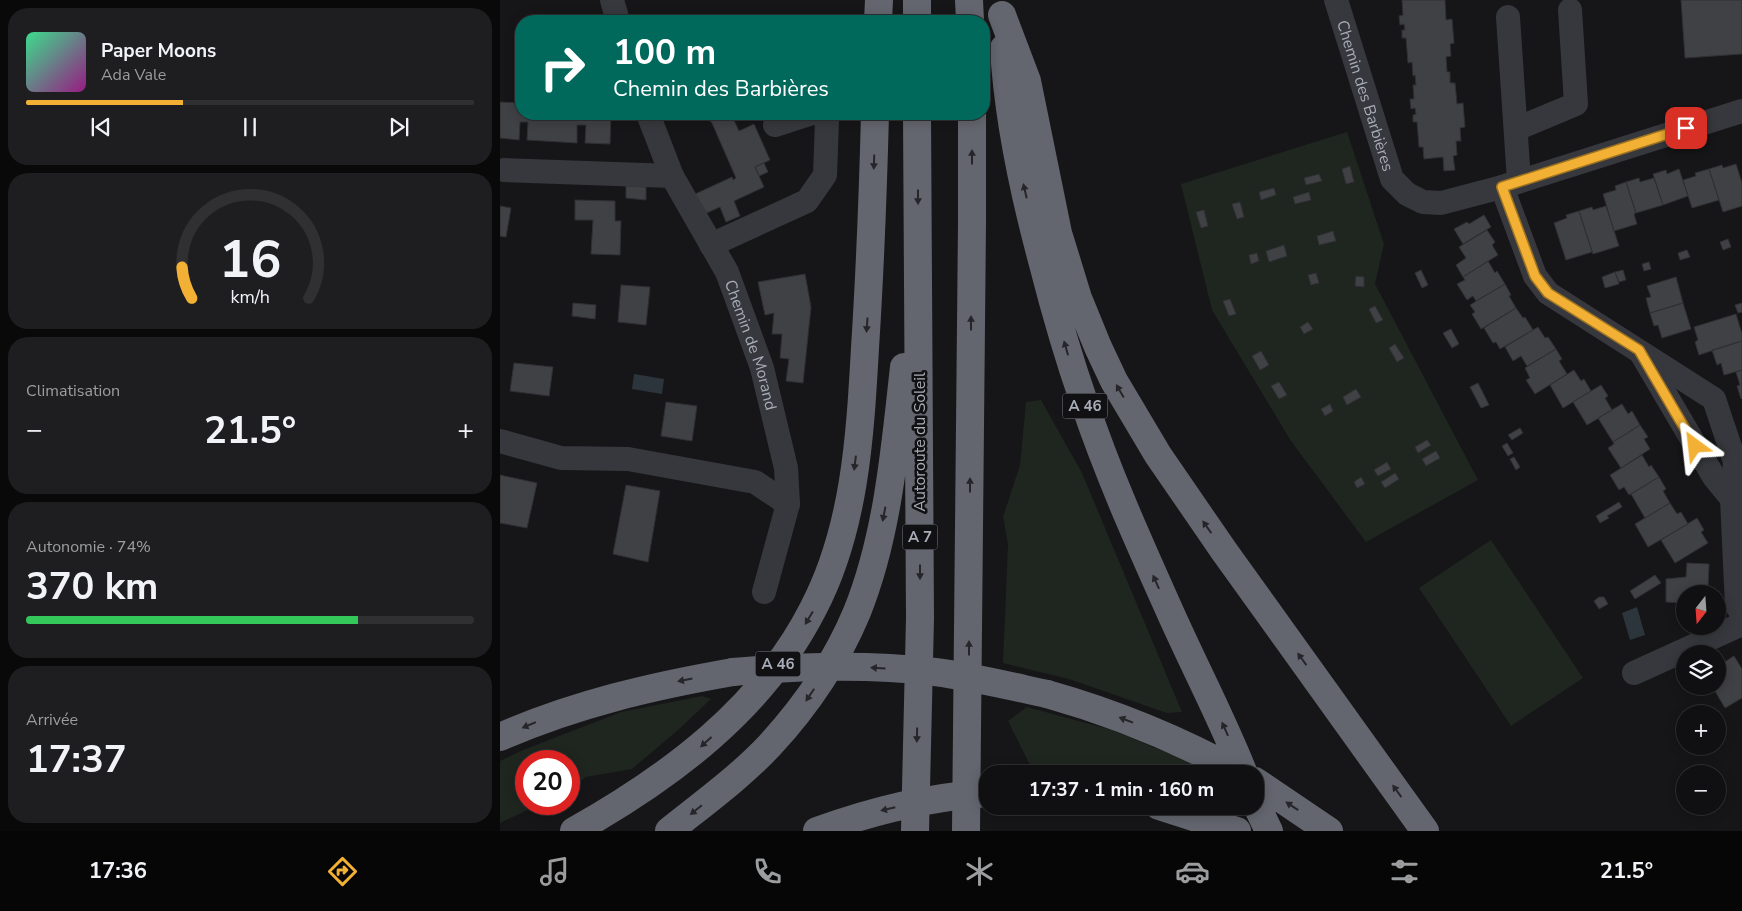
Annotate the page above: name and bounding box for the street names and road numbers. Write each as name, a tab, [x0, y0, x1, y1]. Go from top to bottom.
street label: Chemin des Barbières	[1331, 17, 1399, 174]
street label: Chemin de Morand	[719, 277, 782, 412]
street label: Autoroute du Soleil	[909, 372, 931, 512]
road number: A 46	[1062, 394, 1108, 418]
road number: A 7	[902, 524, 938, 550]
road number: A 46	[756, 652, 800, 676]

